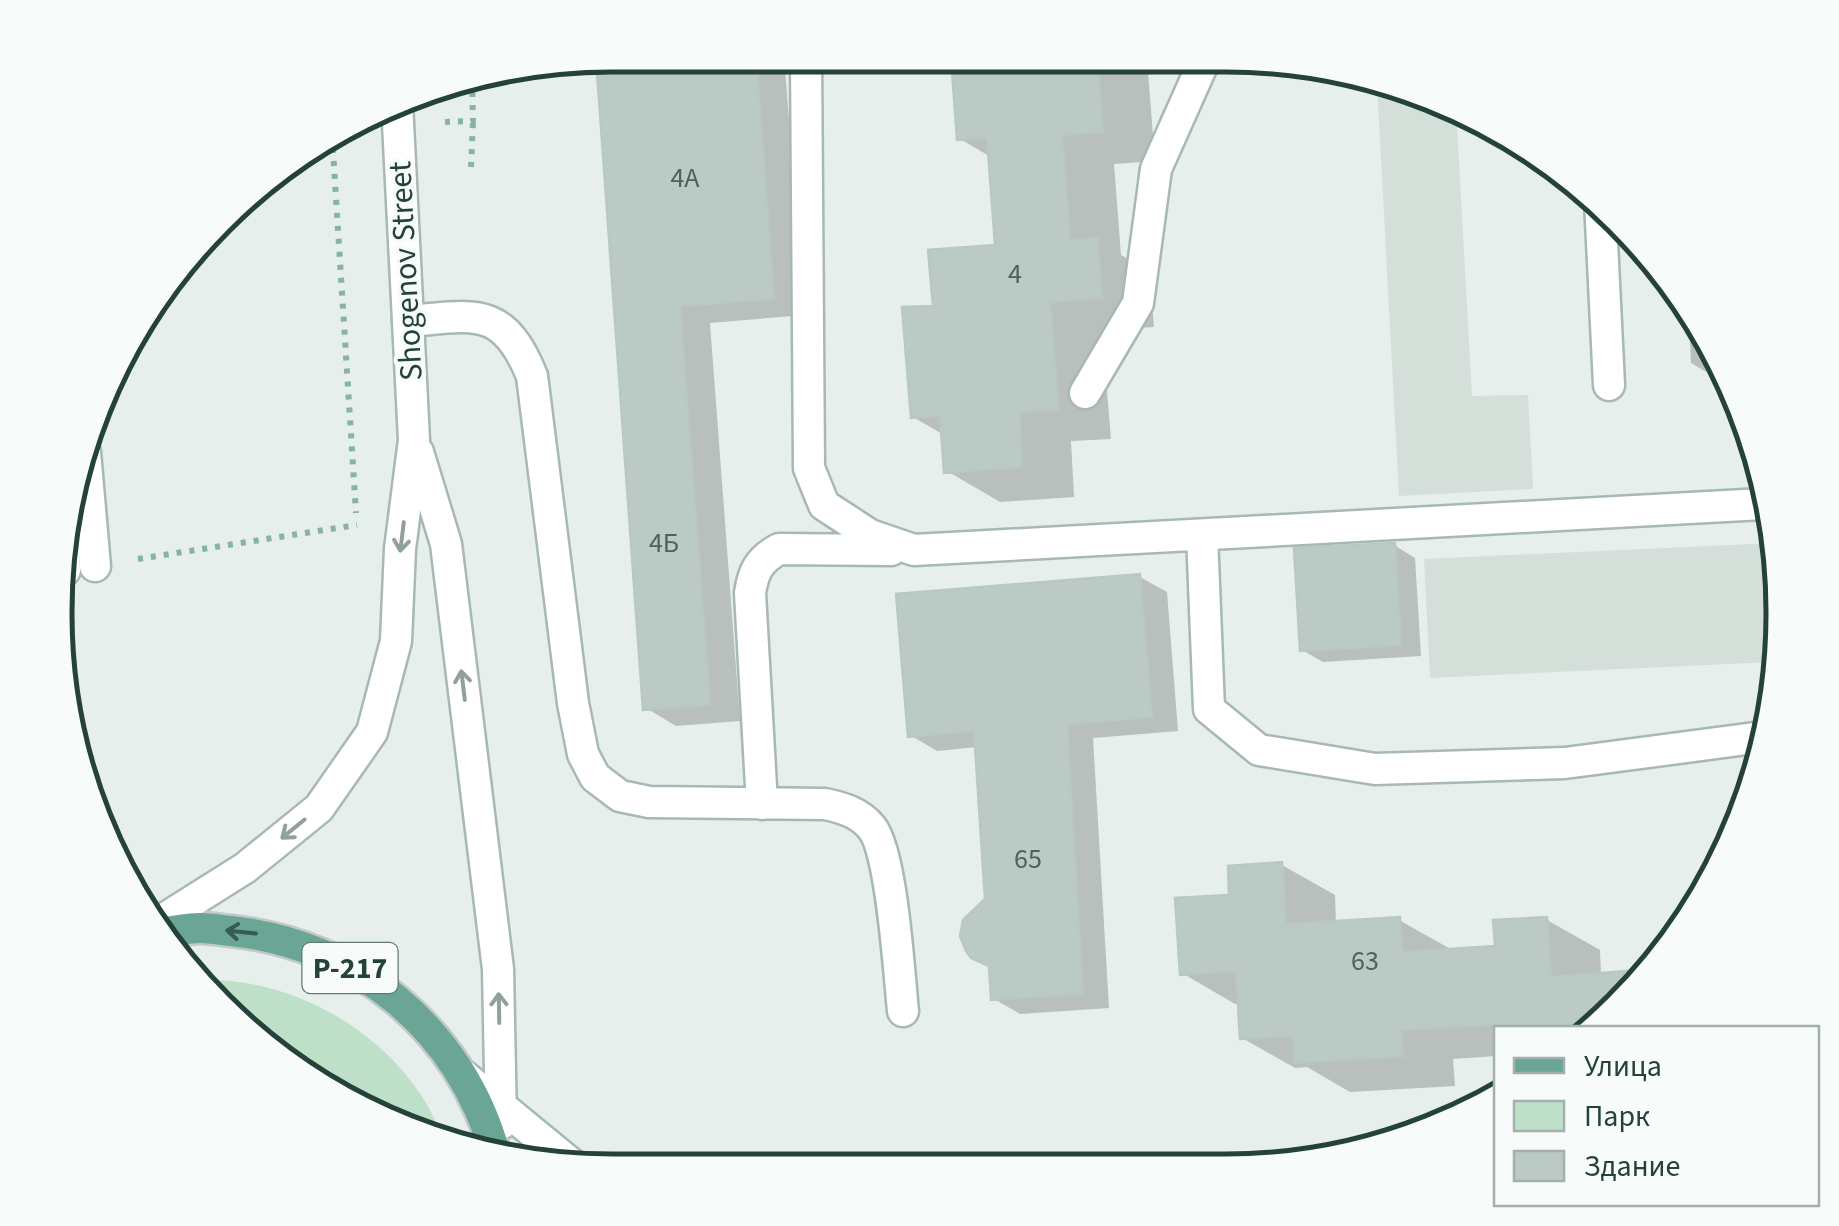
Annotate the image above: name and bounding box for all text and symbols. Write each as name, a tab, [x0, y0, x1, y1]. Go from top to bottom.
house number: 4А	[670, 158, 700, 198]
street label: Shogenov Street	[377, 160, 435, 382]
house number: 4	[1008, 254, 1022, 294]
one-way arrow	[392, 520, 411, 552]
house number: 4Б	[649, 523, 679, 563]
one-way arrow	[453, 670, 472, 702]
one-way arrow	[280, 818, 307, 839]
house number: 65	[1014, 839, 1042, 879]
one-way arrow	[226, 922, 258, 941]
house number: 63	[1351, 941, 1379, 981]
road number: Р-217	[302, 943, 398, 993]
one-way arrow	[489, 993, 508, 1025]
legend	[1494, 1026, 1819, 1206]
text: Улица	[1584, 1045, 1662, 1088]
text: Парк	[1584, 1095, 1650, 1138]
text: Здание	[1584, 1145, 1680, 1188]

